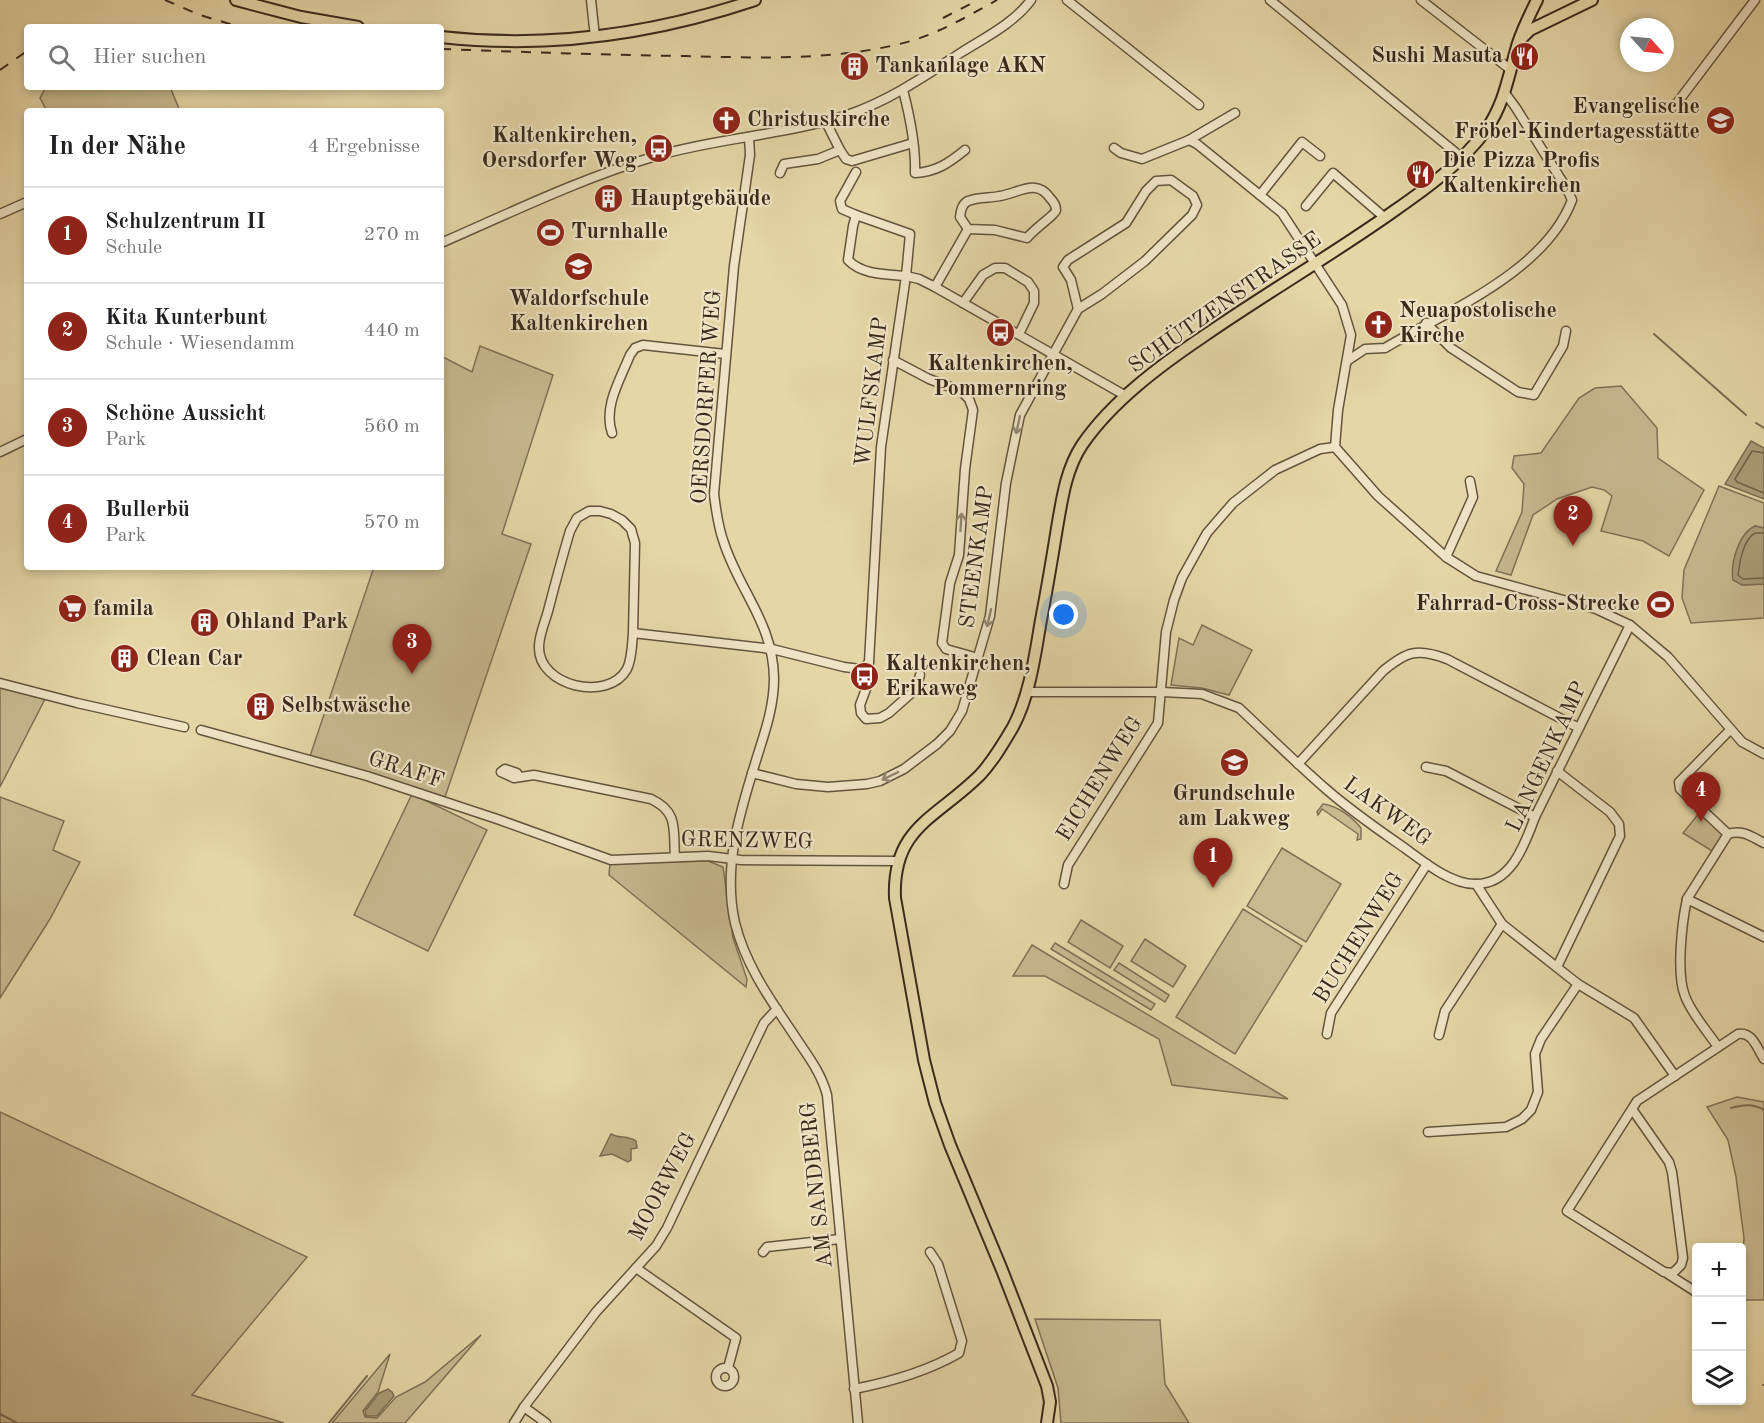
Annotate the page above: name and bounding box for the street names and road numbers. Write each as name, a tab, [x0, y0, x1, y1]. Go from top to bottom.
street label: SCHÜTZENSTRASSE	[1123, 226, 1325, 378]
street label: OERSDORFER WEG	[689, 289, 725, 505]
street label: WULFSKAMP	[852, 316, 892, 468]
street label: STEENKAMP	[956, 484, 998, 630]
street label: LANGENKAMP	[1503, 678, 1591, 836]
street label: EICHENWEG	[1053, 713, 1147, 845]
street label: GRAFF	[365, 747, 447, 793]
street label: LAKWEG	[1339, 773, 1435, 851]
street label: GRENZWEG	[681, 829, 814, 853]
street label: BUCHENWEG	[1310, 868, 1408, 1007]
street label: AM SANDBERG	[797, 1100, 837, 1269]
street label: MOORWEG	[625, 1129, 701, 1245]

